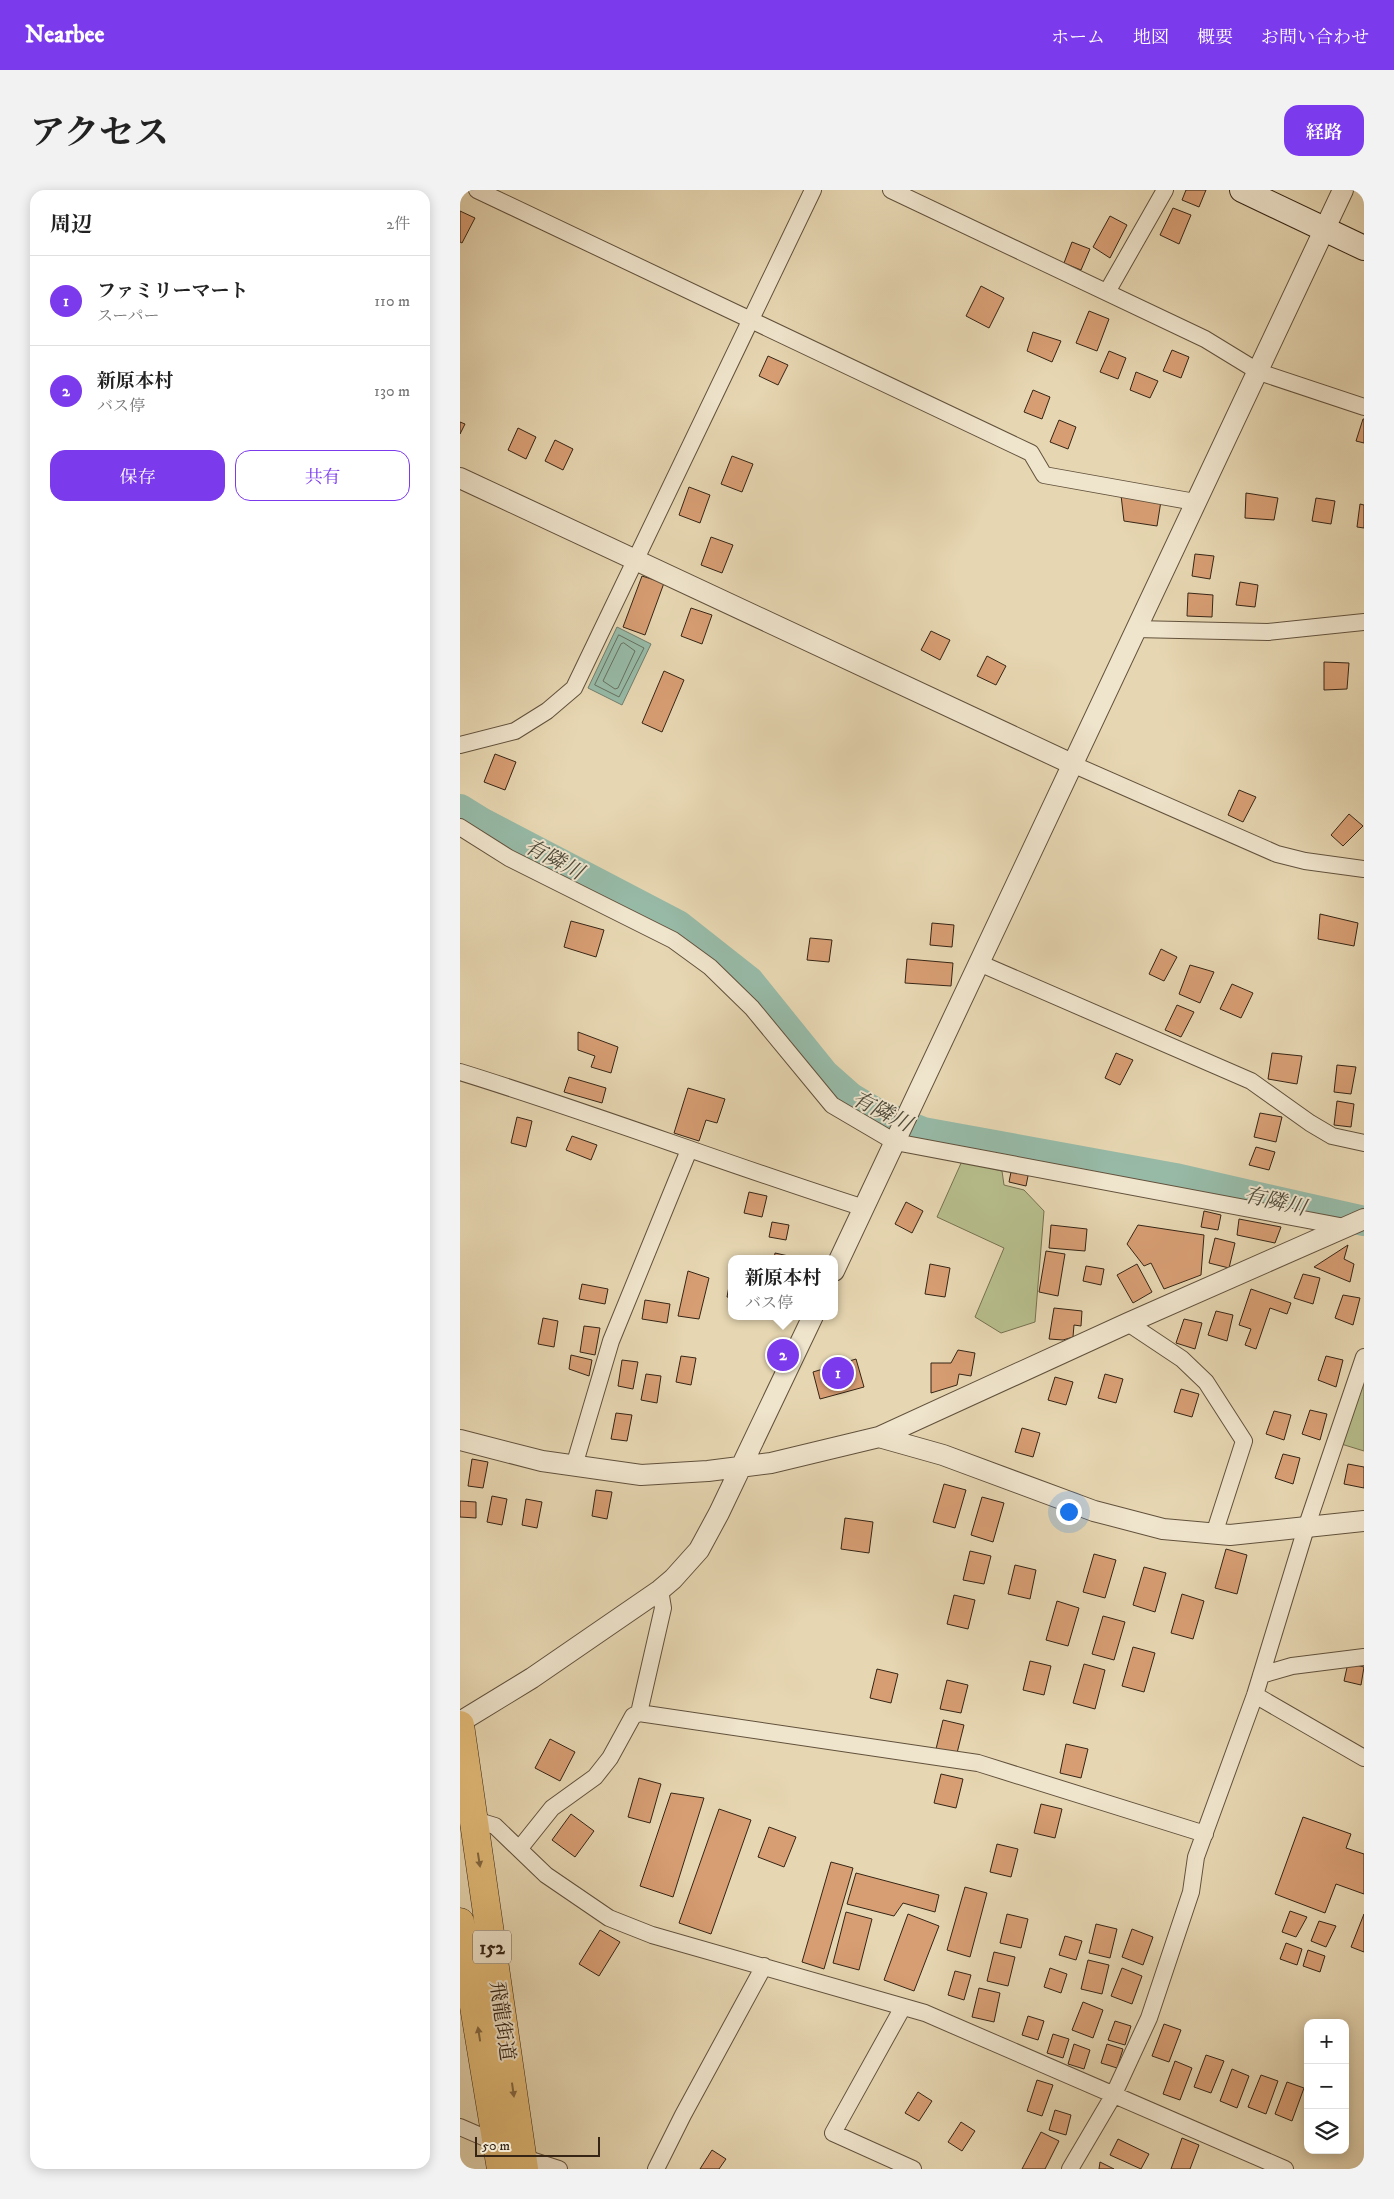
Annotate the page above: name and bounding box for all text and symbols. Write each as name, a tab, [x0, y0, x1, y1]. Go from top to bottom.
text: Nearbee	[25, 20, 104, 50]
text: ホーム	[1051, 27, 1105, 49]
text: 地図	[1133, 27, 1169, 49]
text: 概要	[1197, 27, 1233, 49]
text: お問い合わせ	[1261, 27, 1369, 49]
button: 経路	[1284, 105, 1364, 156]
text: アクセス	[30, 112, 169, 156]
text: 周辺	[50, 212, 92, 238]
text: 2件	[386, 214, 410, 234]
text: ファミリーマート	[97, 280, 249, 303]
text: 1	[63, 291, 69, 311]
text: 110 m	[374, 291, 410, 311]
text: スーパー	[97, 306, 159, 326]
text: 新原本村	[97, 370, 173, 393]
text: 2	[62, 381, 70, 401]
text: 130 m	[374, 381, 410, 401]
text: バス停	[97, 396, 145, 416]
button: 保存	[50, 450, 225, 501]
button: 共有	[235, 450, 410, 501]
water label: 有隣川	[520, 834, 589, 887]
water label: 有隣川	[848, 1086, 917, 1139]
water label: 有隣川	[1241, 1182, 1310, 1222]
popup	[728, 1255, 838, 1320]
text: 新原本村	[745, 1267, 821, 1290]
text: バス停	[745, 1293, 793, 1313]
pin: 2	[767, 1336, 799, 1374]
pin: 1	[822, 1354, 854, 1392]
your location	[1056, 1499, 1082, 1525]
one-way arrow	[475, 1852, 483, 1868]
road number: 152	[473, 1930, 511, 1964]
street label: 飛龍街道	[484, 1980, 519, 2063]
map controls	[1304, 2019, 1349, 2154]
button: +	[1304, 2019, 1349, 2064]
one-way arrow	[475, 2026, 483, 2042]
button: −	[1304, 2064, 1349, 2109]
one-way arrow	[509, 2082, 517, 2098]
button: layers	[1304, 2109, 1349, 2154]
scale bar	[475, 2134, 600, 2157]
text: 50 m	[482, 2137, 510, 2155]

